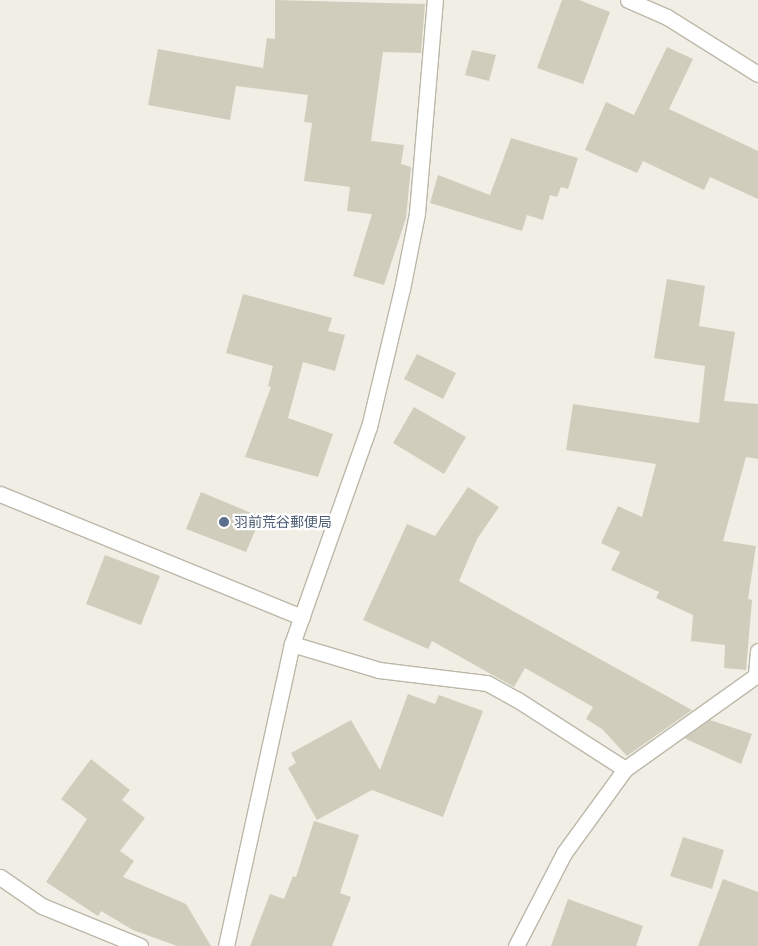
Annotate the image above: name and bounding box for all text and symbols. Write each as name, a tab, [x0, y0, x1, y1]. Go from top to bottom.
place label: 羽前荒谷郵便局	[234, 514, 332, 530]
marker: 羽前荒谷郵便局	[218, 516, 230, 528]

